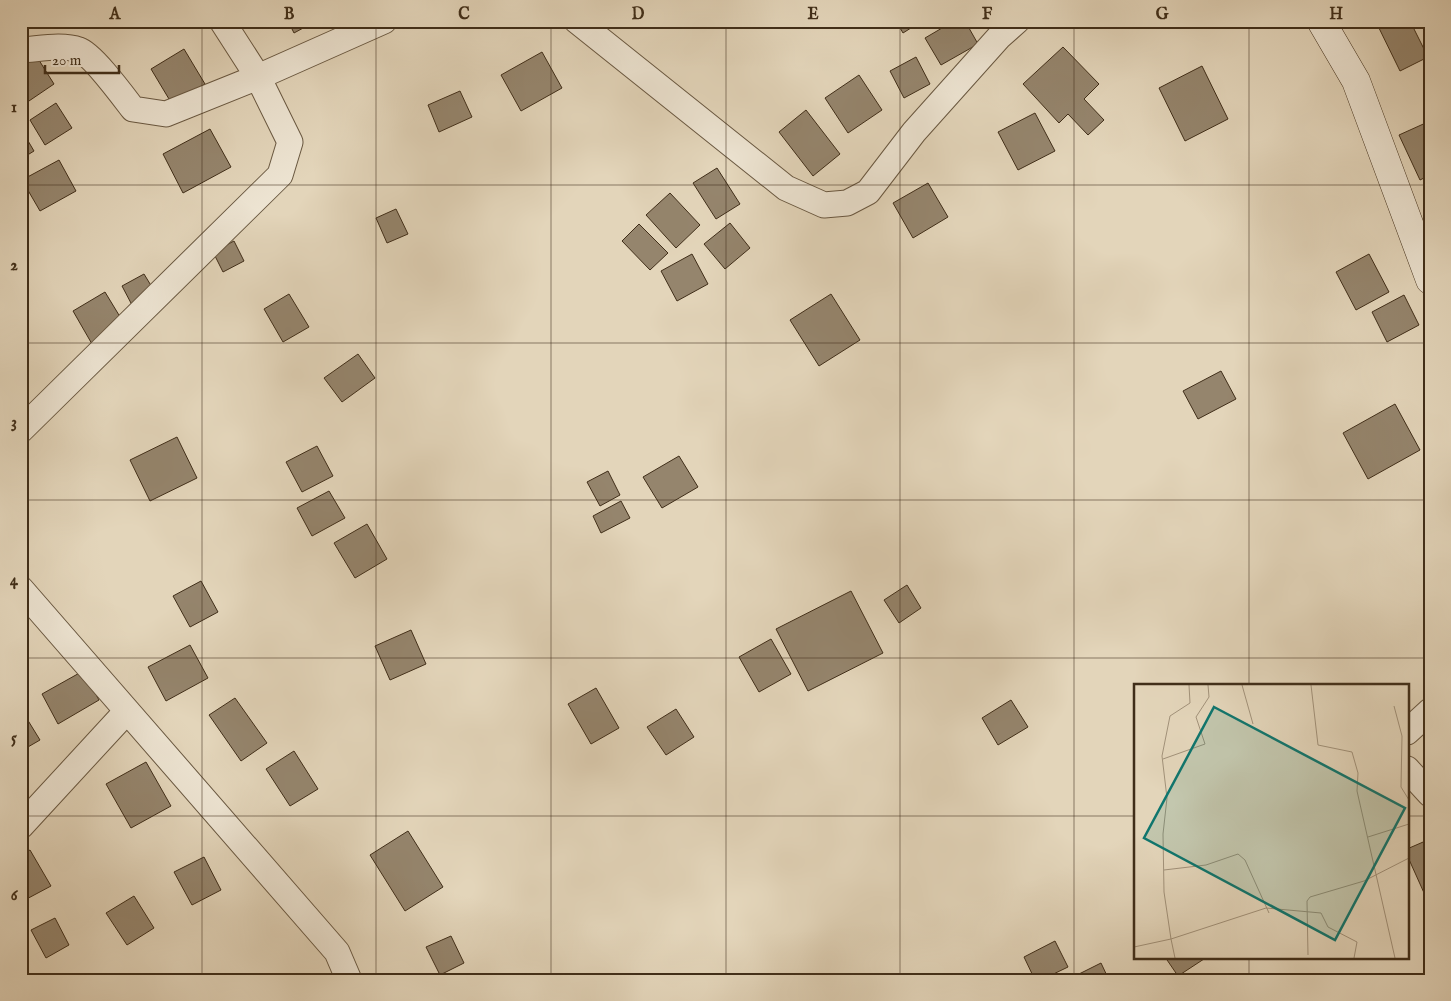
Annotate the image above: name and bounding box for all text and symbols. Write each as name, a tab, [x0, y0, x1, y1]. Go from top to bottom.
text: A	[109, 5, 122, 25]
text: B	[284, 5, 295, 25]
text: C	[458, 5, 470, 25]
text: D	[632, 5, 645, 25]
text: E	[807, 5, 819, 25]
text: F	[982, 5, 993, 25]
text: G	[1156, 5, 1169, 25]
text: H	[1329, 5, 1343, 25]
scale bar	[45, 42, 119, 74]
text: 20 m	[52, 51, 82, 70]
text: 1	[11, 98, 17, 118]
text: 2	[10, 256, 18, 276]
text: 3	[11, 413, 17, 433]
text: 4	[10, 571, 19, 591]
inset map	[1134, 684, 1408, 958]
text: 5	[11, 729, 17, 749]
text: 6	[11, 886, 19, 906]

